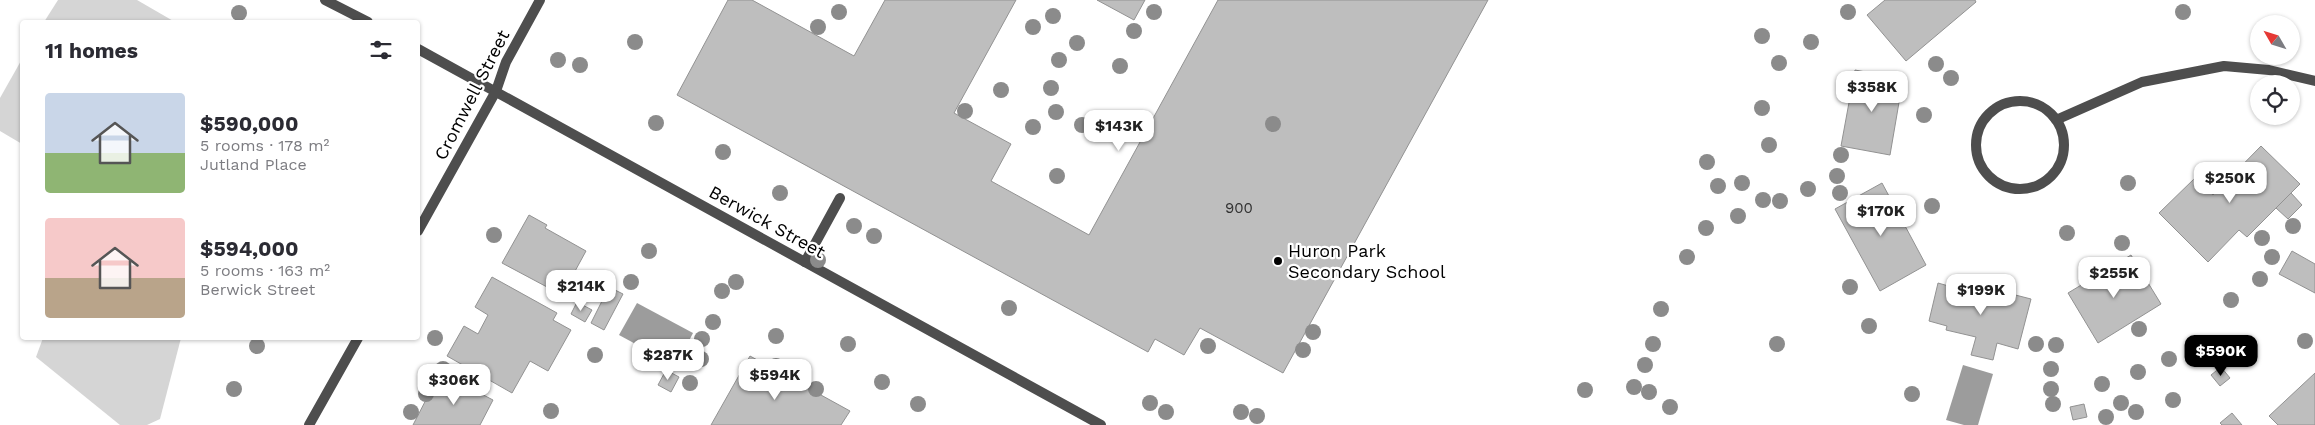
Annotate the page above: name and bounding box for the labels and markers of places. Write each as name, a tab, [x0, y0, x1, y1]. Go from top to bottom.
pin: $358K	[1837, 70, 1907, 113]
pin: $143K	[1084, 110, 1154, 152]
pin: $250K	[2195, 162, 2265, 204]
pin: $170K	[1846, 194, 1916, 237]
place label: Huron Park Secondary School	[1288, 240, 1446, 282]
marker: Huron Park Secondary School	[1272, 255, 1284, 267]
pin: $255K	[2079, 256, 2149, 299]
pin: $214K	[546, 270, 616, 312]
pin: $199K	[1946, 274, 2016, 316]
pin: $590K	[2186, 334, 2256, 377]
pin: $287K	[633, 338, 703, 381]
pin: $594K	[740, 358, 810, 401]
pin: $306K	[419, 364, 489, 406]

